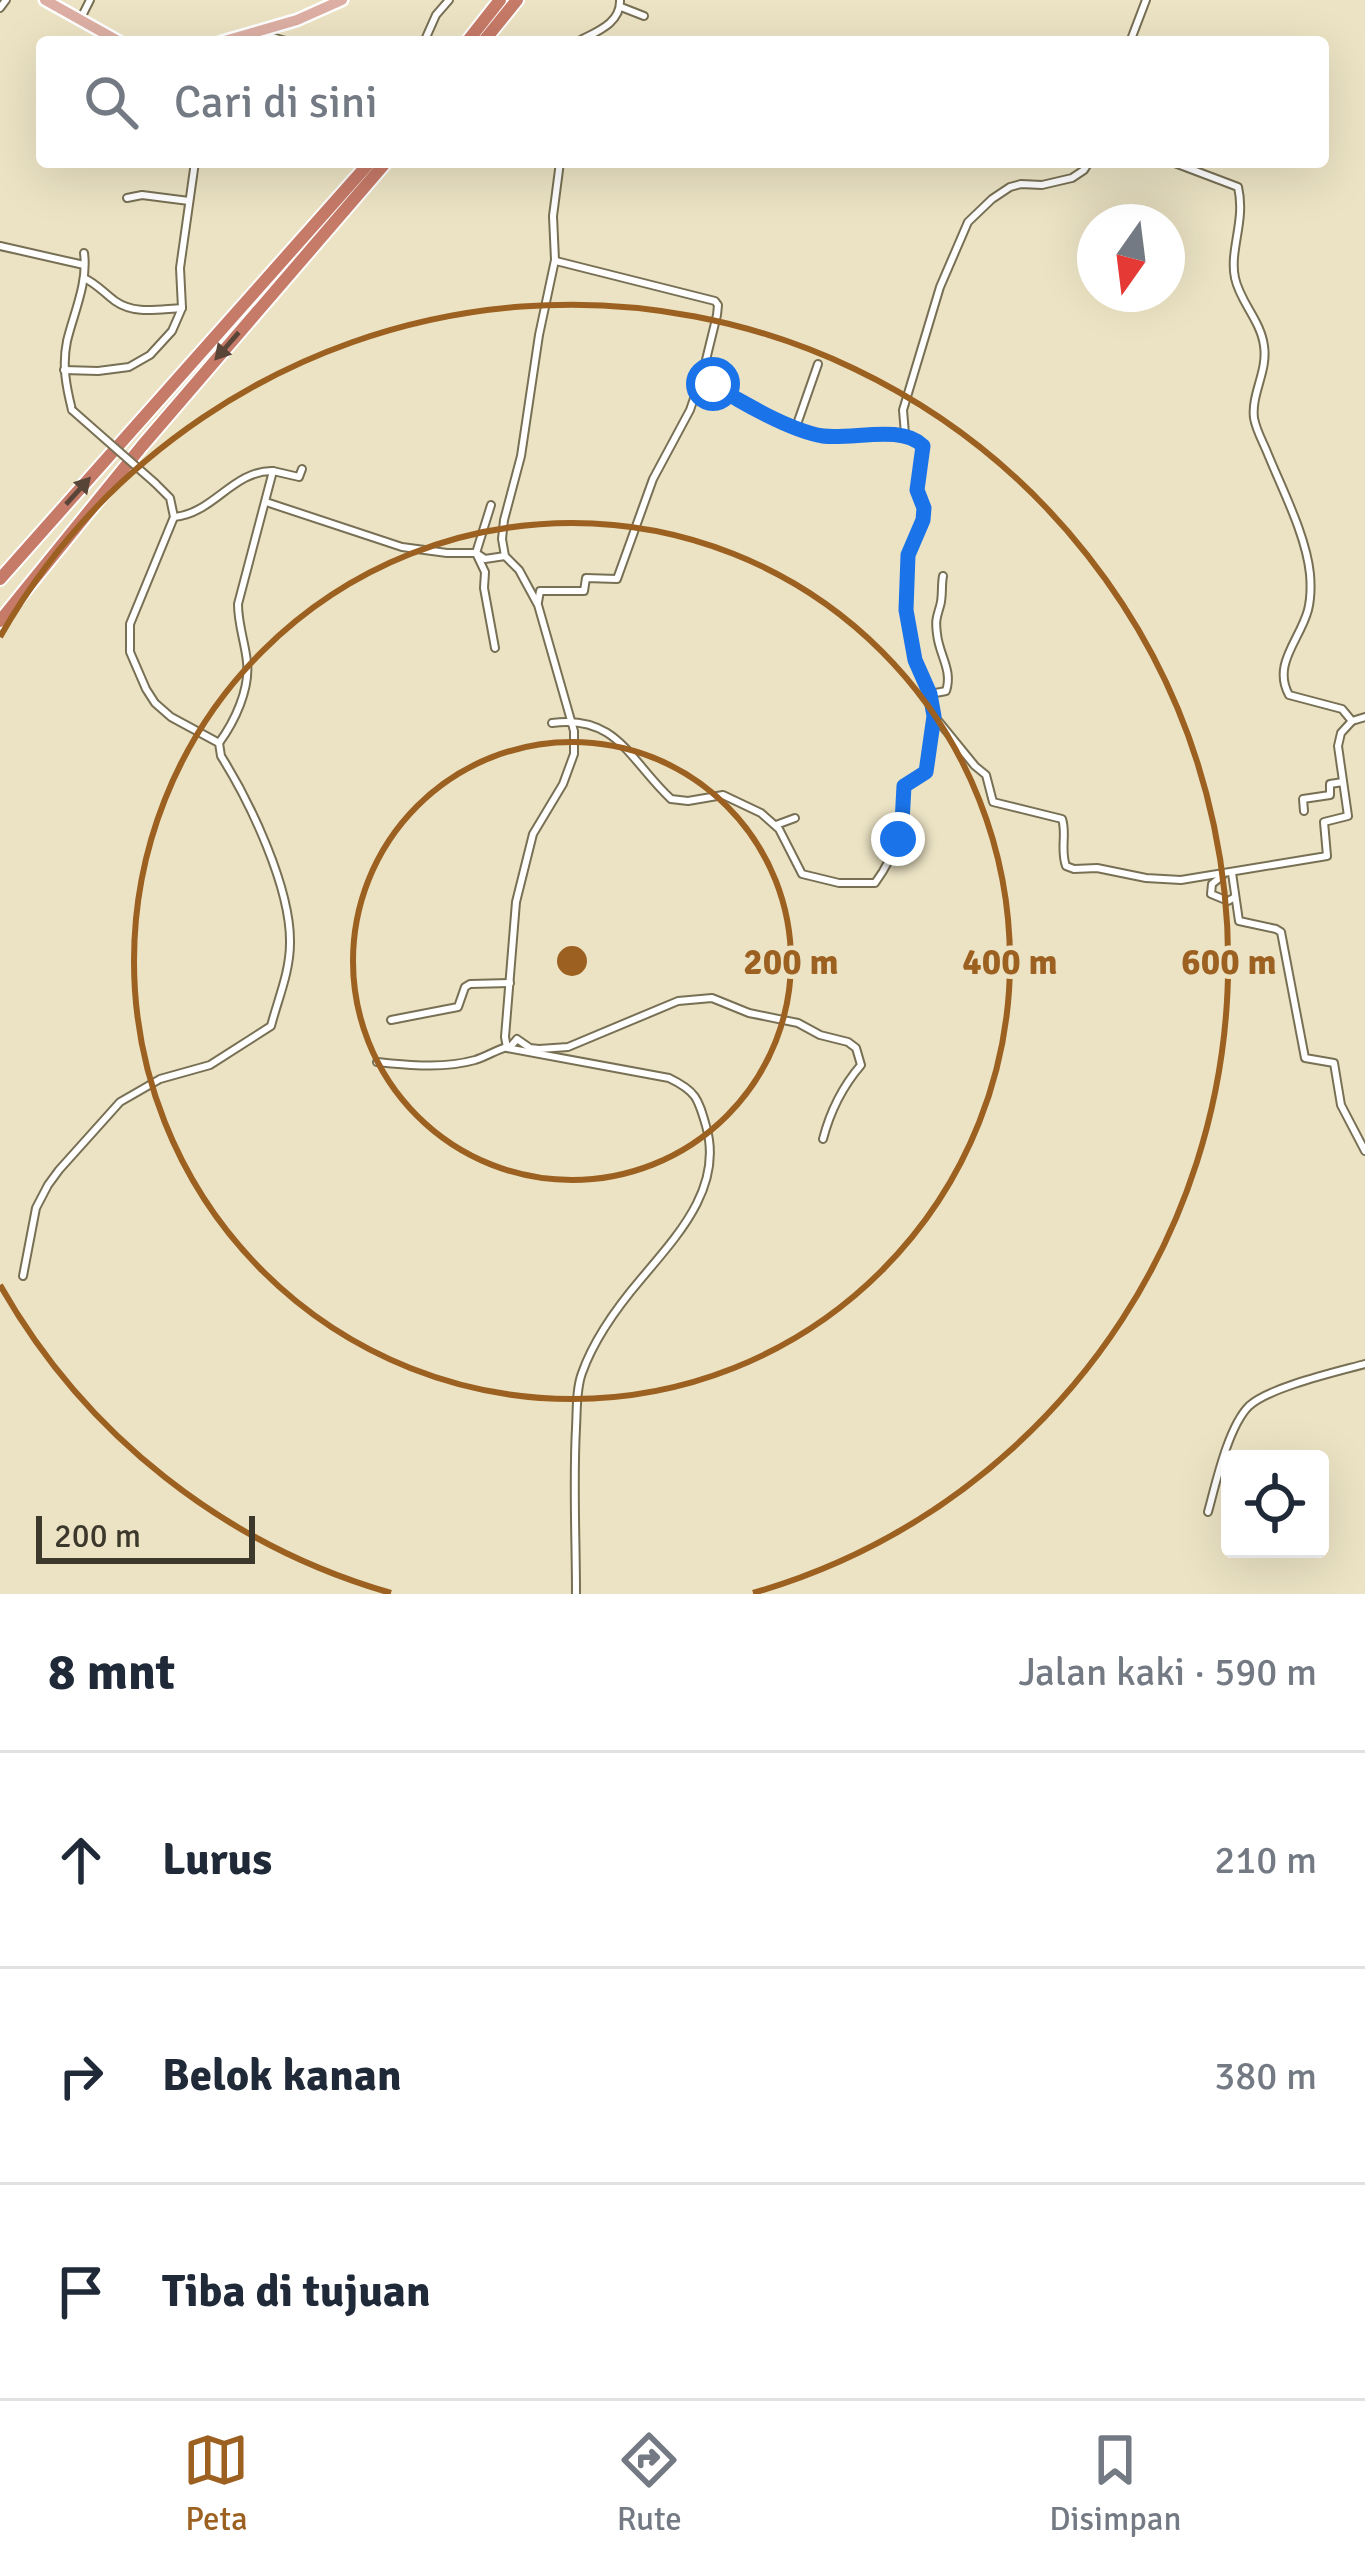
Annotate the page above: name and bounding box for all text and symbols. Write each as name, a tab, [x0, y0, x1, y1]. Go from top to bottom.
search box	[36, 36, 1329, 168]
icon: search	[78, 69, 144, 135]
text: Cari di sini	[174, 75, 378, 130]
north arrow	[1077, 204, 1185, 312]
one-way arrow	[215, 331, 241, 361]
route start	[686, 357, 740, 411]
one-way arrow	[64, 476, 91, 506]
route end	[871, 812, 925, 866]
centre of rings	[551, 940, 593, 982]
text: 200 m	[743, 940, 839, 985]
text: 400 m	[962, 940, 1058, 985]
text: 600 m	[1181, 940, 1277, 985]
map controls	[1221, 1450, 1329, 1558]
button: locate	[1221, 1450, 1329, 1558]
scale bar	[36, 1510, 255, 1563]
text: 200 m	[54, 1516, 141, 1557]
text: 8 mnt	[48, 1641, 175, 1704]
text: Jalan kaki · 590 m	[1019, 1648, 1317, 1696]
icon: ahead	[48, 1827, 114, 1893]
text: Lurus	[162, 1832, 272, 1887]
text: 210 m	[1214, 1836, 1317, 1884]
icon: right	[48, 2043, 114, 2109]
text: Belok kanan	[162, 2048, 402, 2103]
text: 380 m	[1214, 2052, 1317, 2100]
icon: arrive	[48, 2259, 114, 2325]
text: Tiba di tujuan	[162, 2264, 431, 2319]
tab: Peta	[183, 2427, 249, 2540]
tab: Rute	[616, 2427, 682, 2540]
tab: Disimpan	[1049, 2427, 1182, 2540]

